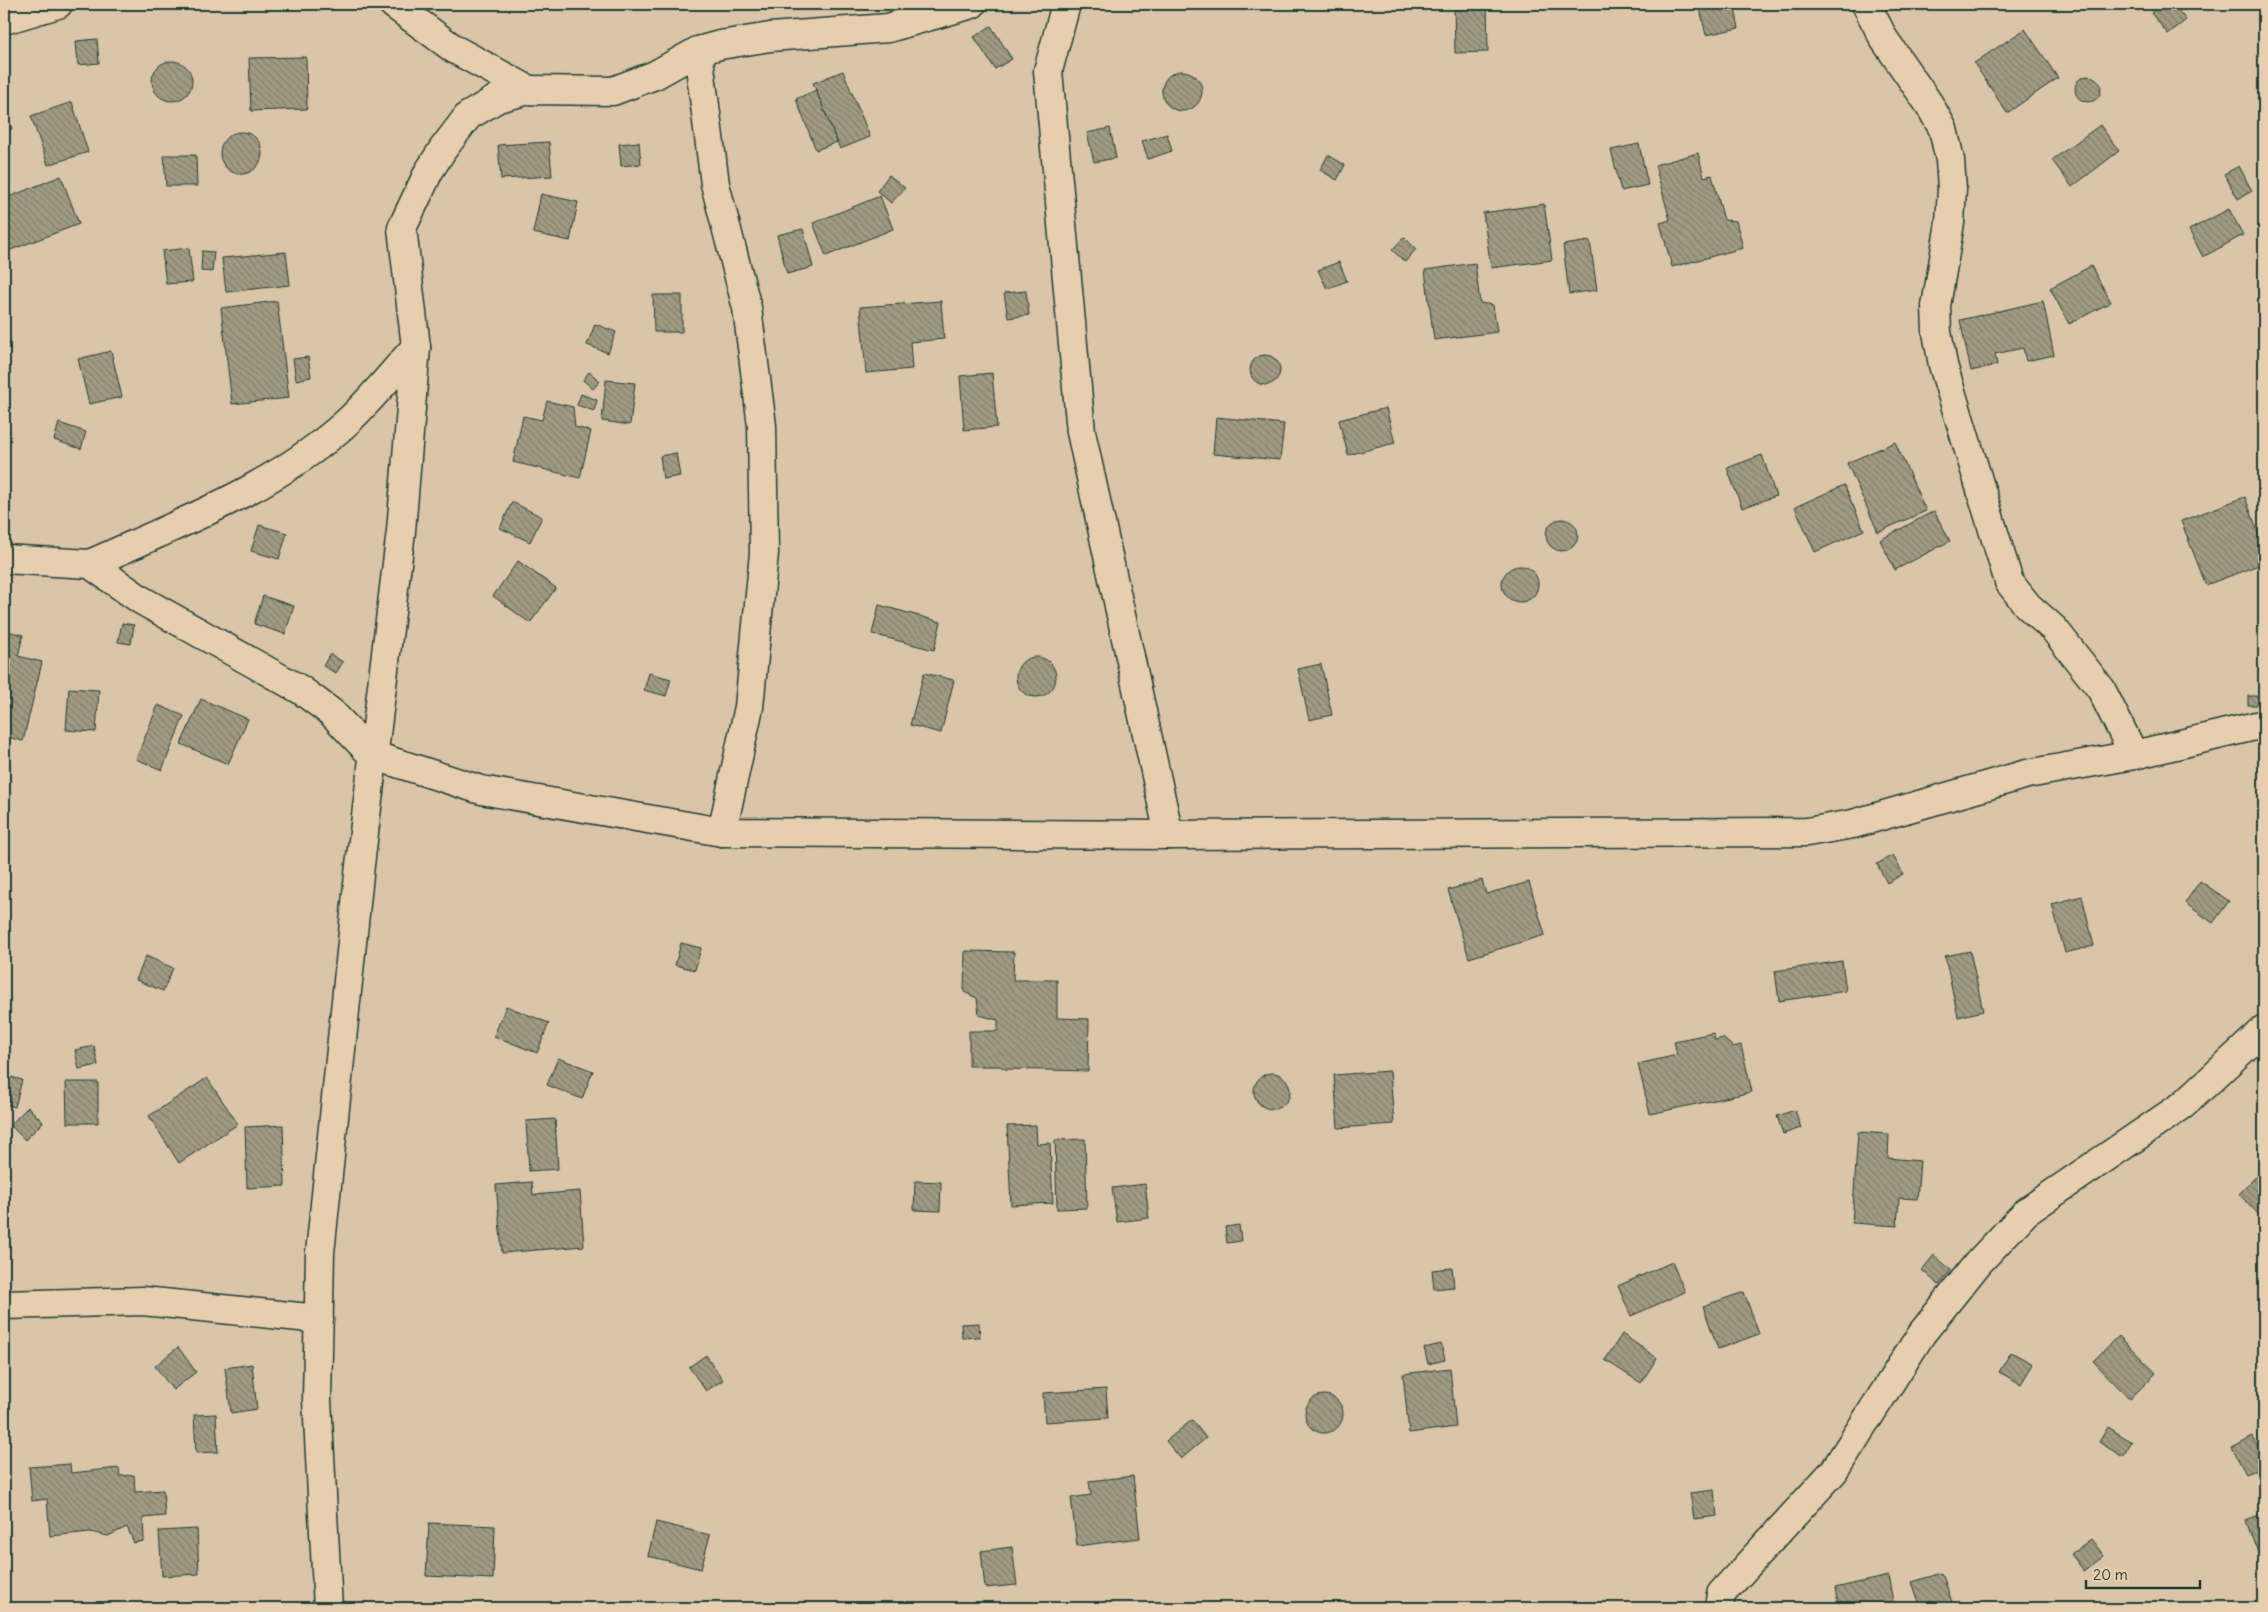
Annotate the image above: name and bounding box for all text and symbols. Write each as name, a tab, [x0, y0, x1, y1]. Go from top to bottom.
scale bar	[2086, 1557, 2199, 1589]
text: 20 m	[2093, 1565, 2128, 1584]

